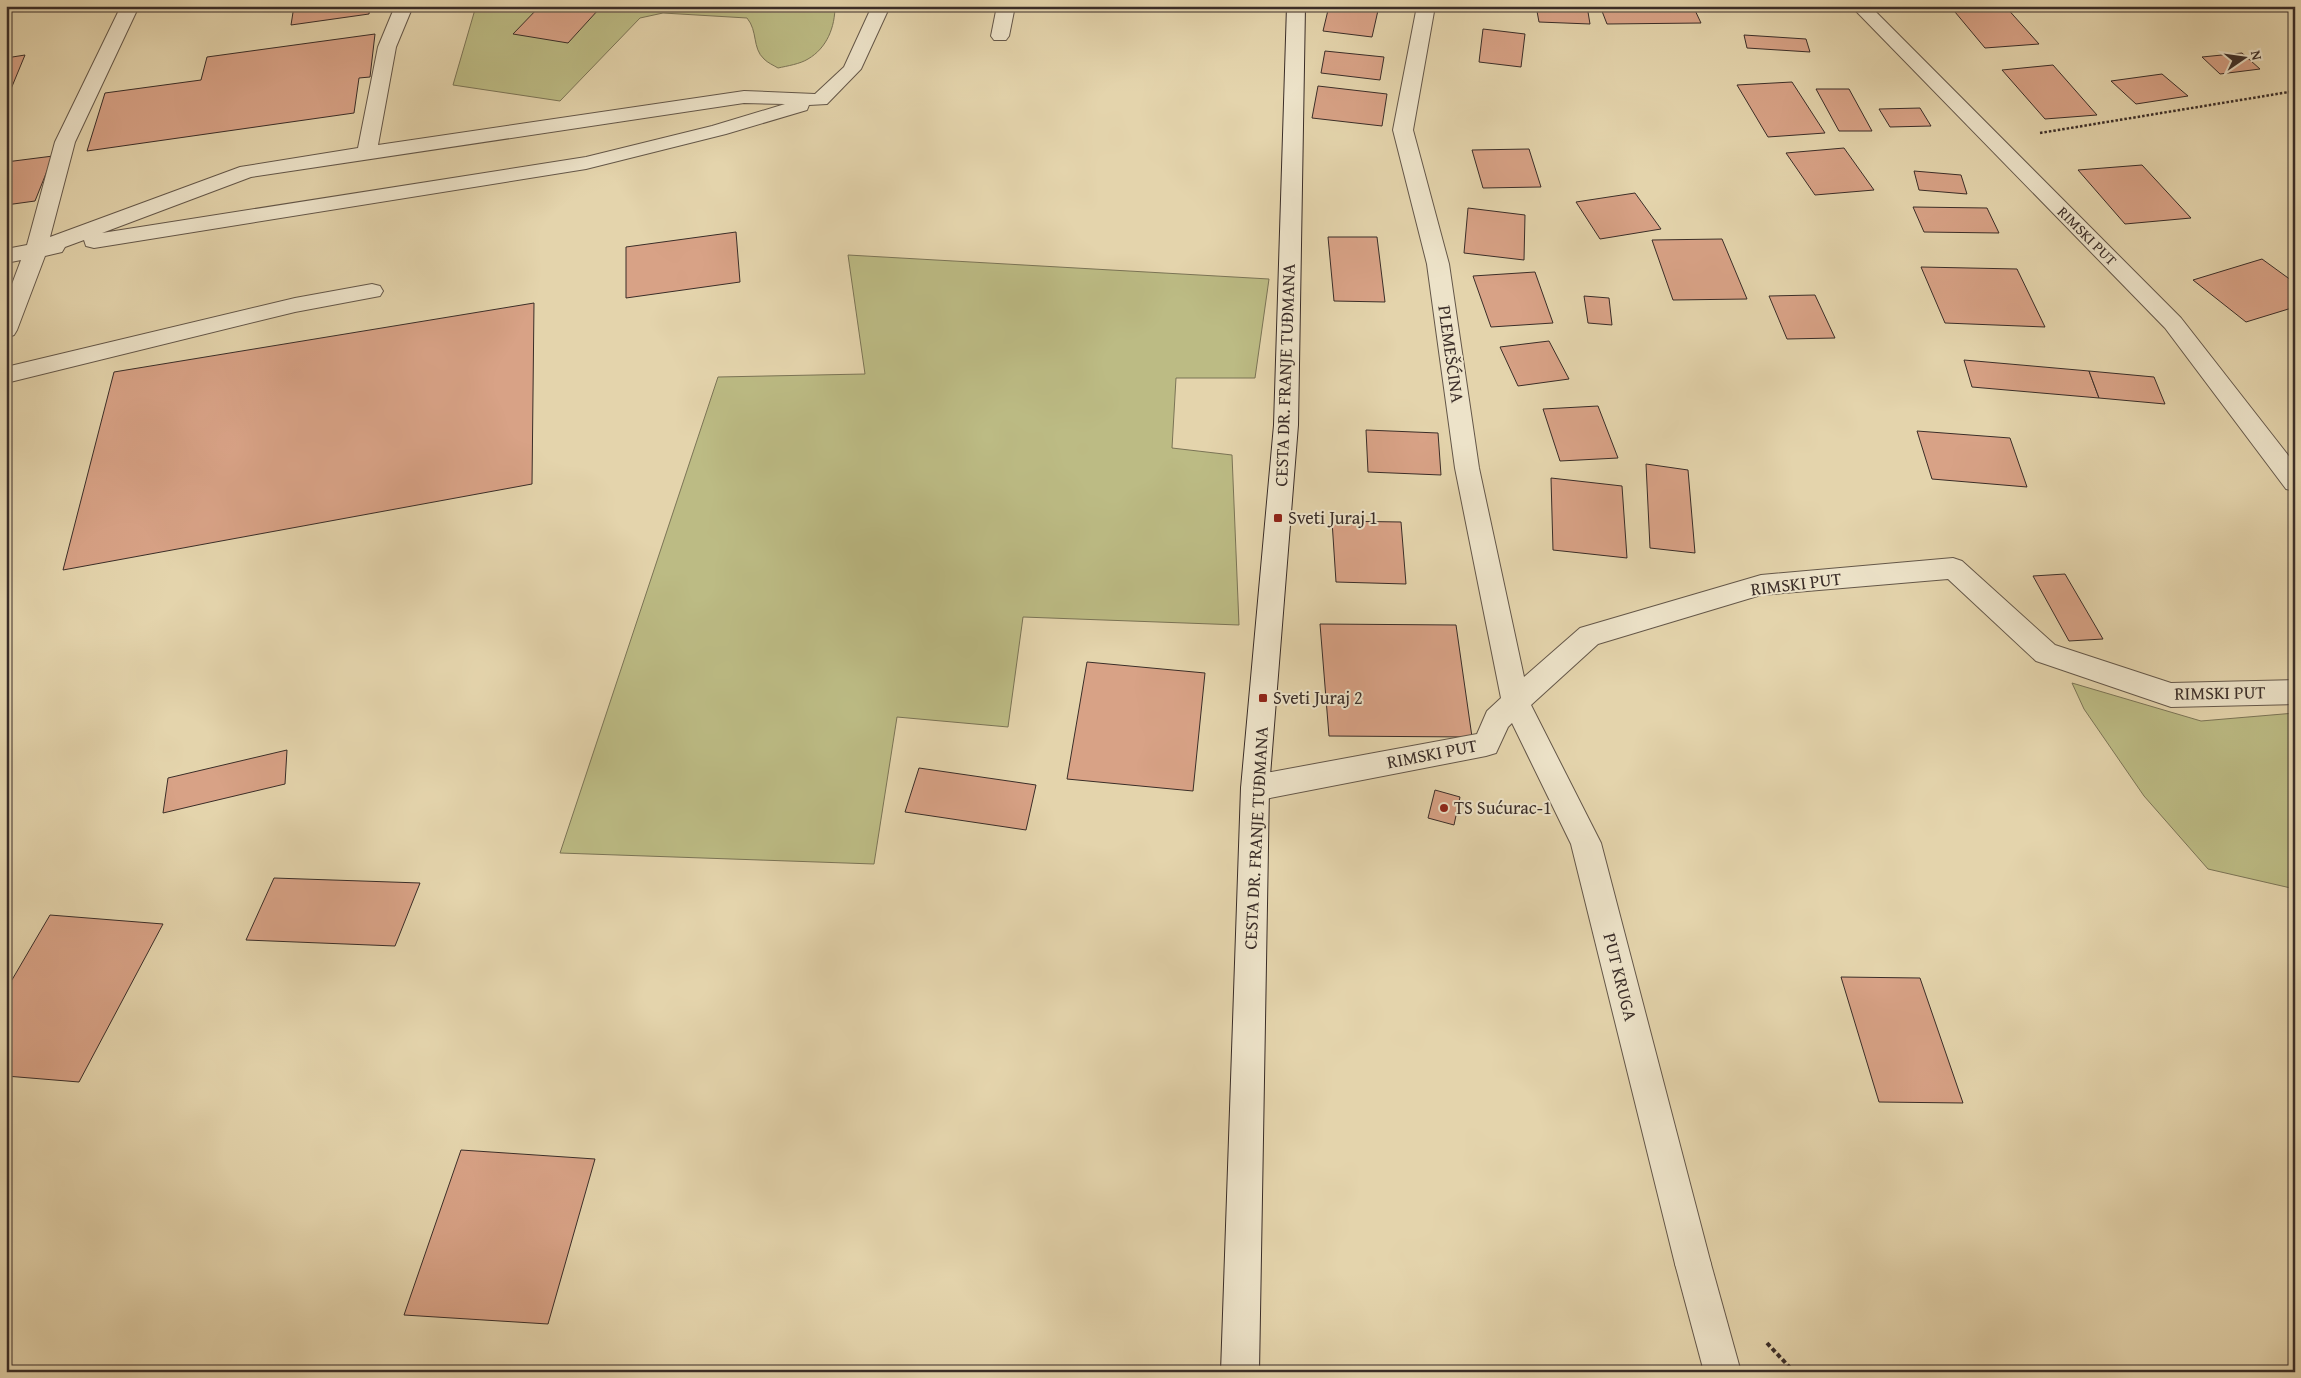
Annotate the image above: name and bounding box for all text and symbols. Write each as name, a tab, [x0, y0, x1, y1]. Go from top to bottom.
north arrow	[2218, 32, 2268, 82]
text: N	[2246, 48, 2268, 63]
street label: RIMSKI PUT	[2053, 201, 2122, 270]
street label: CESTA DR. FRANJE TUĐMANA	[1267, 263, 1302, 487]
street label: PLEMEŠĆINA	[1431, 303, 1472, 405]
place label: Sveti Juraj 1	[1288, 504, 1378, 531]
marker: Sveti Juraj 1	[1272, 512, 1284, 524]
street label: RIMSKI PUT	[1749, 565, 1843, 602]
street label: RIMSKI PUT	[2174, 678, 2266, 707]
place label: Sveti Juraj 2	[1273, 684, 1363, 711]
marker: Sveti Juraj 2	[1257, 692, 1269, 704]
street label: CESTA DR. FRANJE TUĐMANA	[1236, 726, 1275, 950]
street label: RIMSKI PUT	[1385, 732, 1479, 775]
place label: TS Sućurac-1	[1454, 794, 1552, 821]
marker: TS Sućurac-1	[1438, 802, 1450, 814]
street label: PUT KRUGA	[1597, 930, 1644, 1024]

